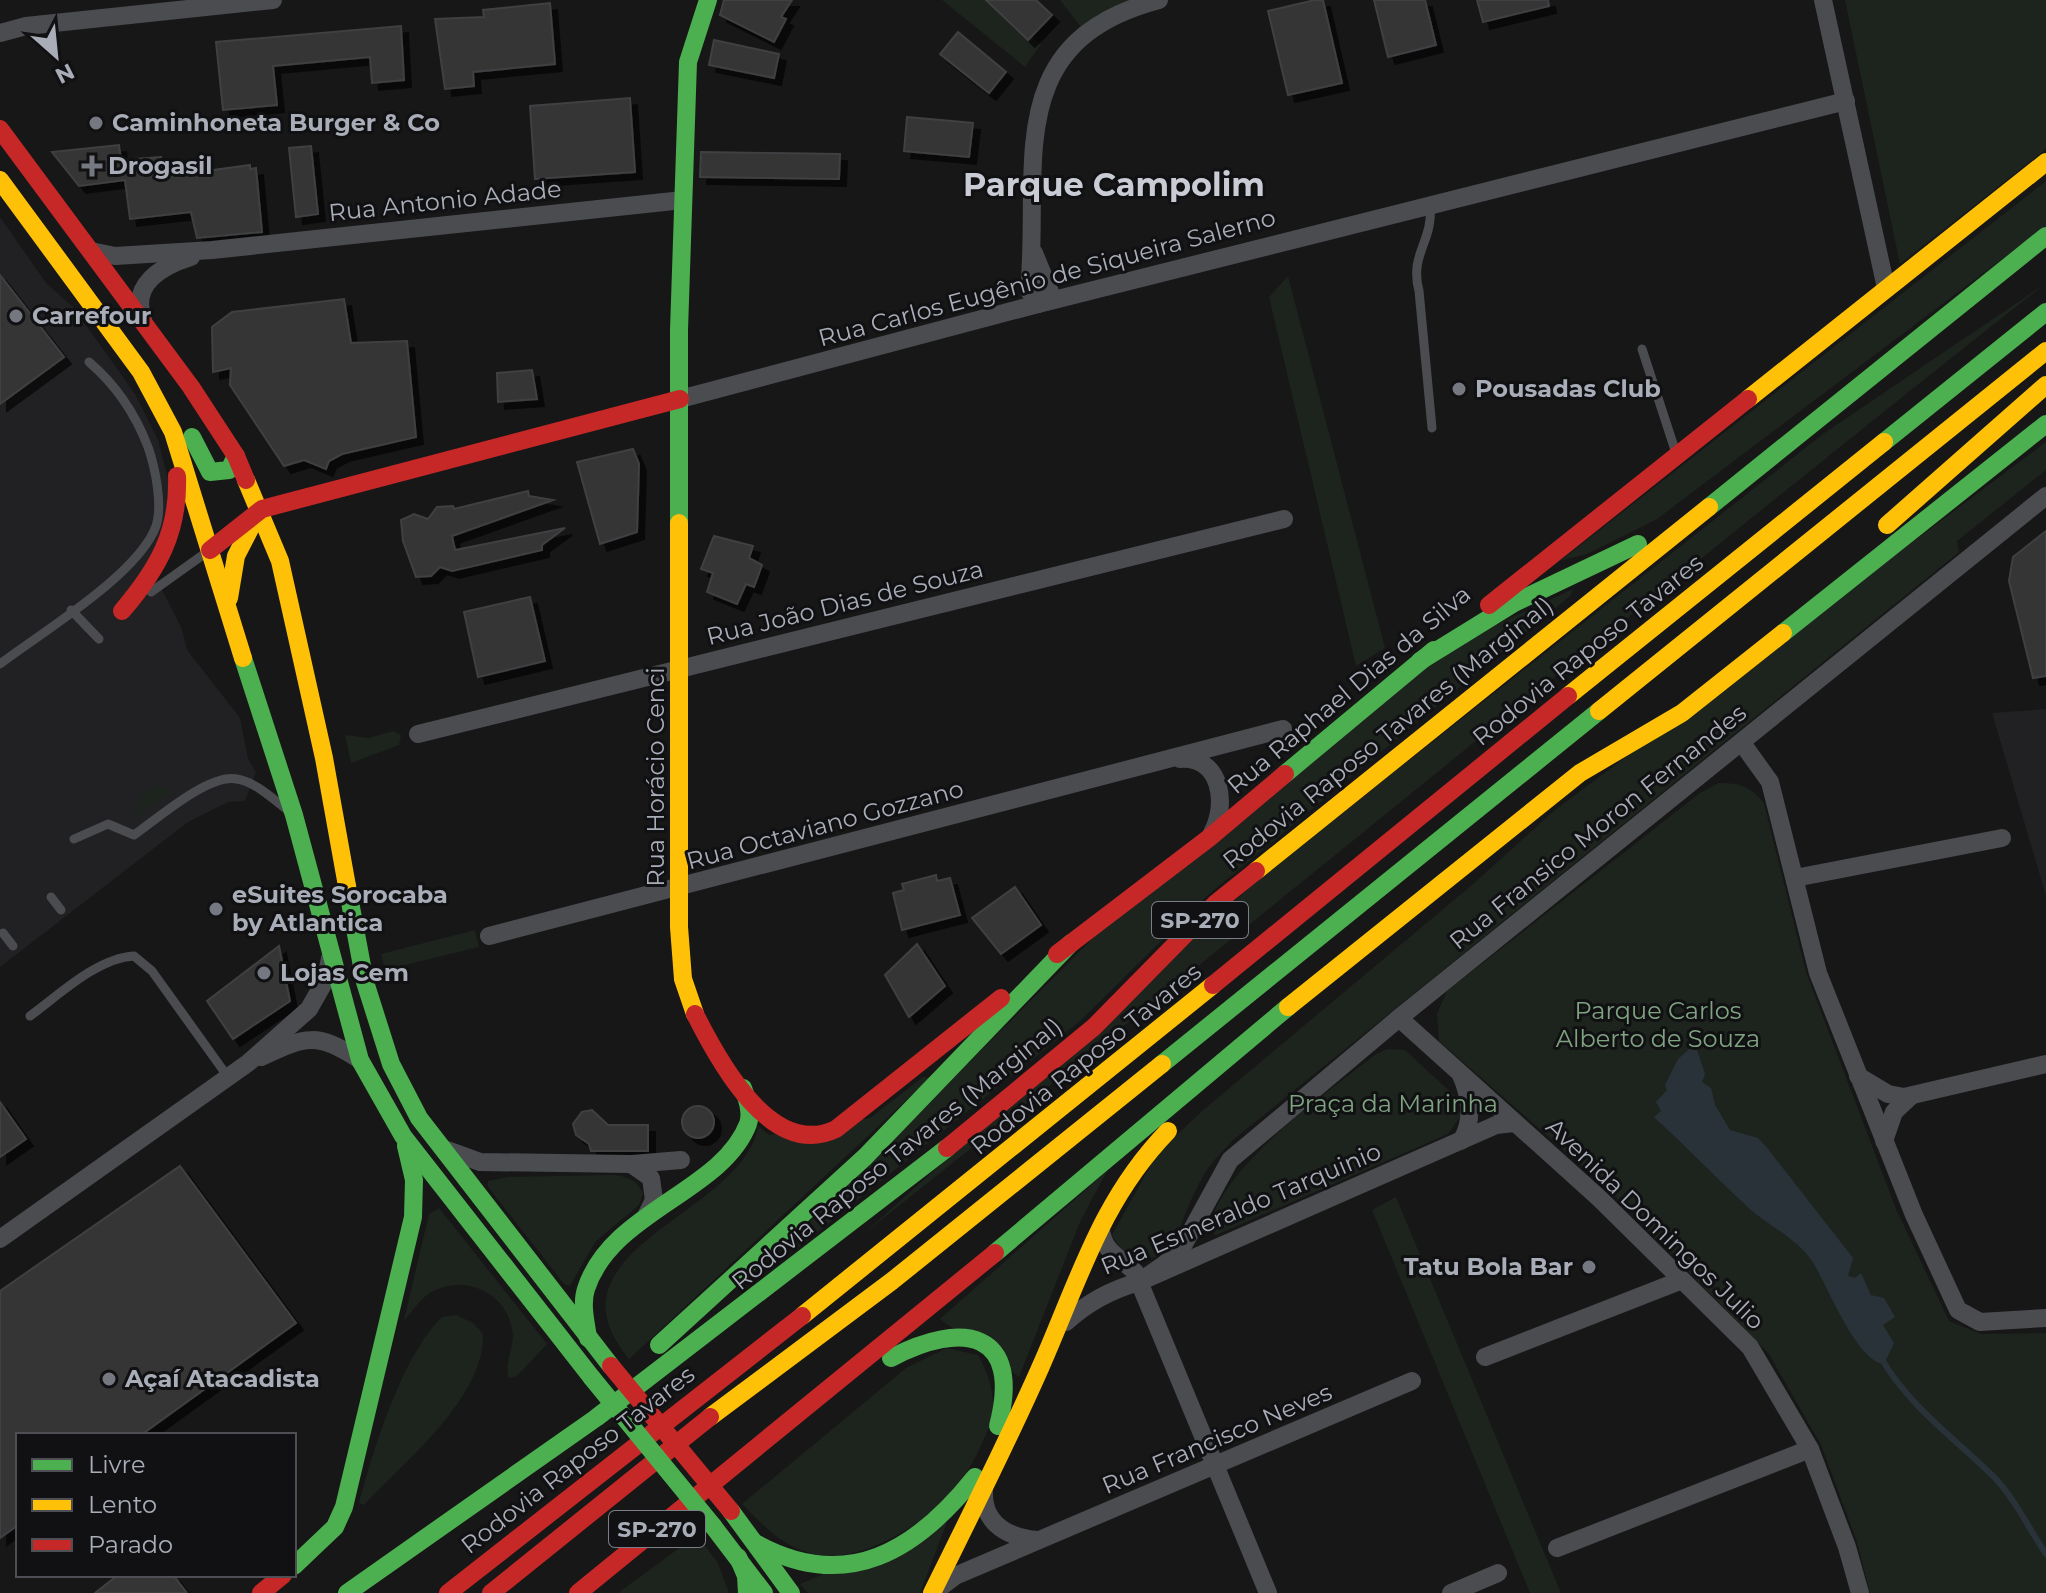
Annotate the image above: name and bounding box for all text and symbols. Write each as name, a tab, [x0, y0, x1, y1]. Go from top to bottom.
north arrow	[16, 16, 96, 96]
text: N	[51, 57, 79, 89]
place label: Caminhoneta Burger & Co	[112, 108, 440, 137]
marker: Caminhoneta Burger & Co	[87, 114, 105, 132]
place label: Drogasil	[108, 151, 212, 180]
marker: Drogasil	[83, 157, 101, 175]
district label: Parque Campolim	[963, 165, 1265, 204]
street label: Rua Antonio Adade	[327, 174, 563, 227]
street label: Rua Carlos Eugênio de Siqueira Salerno	[815, 202, 1279, 353]
place label: Carrefour	[32, 301, 151, 330]
marker: Carrefour	[7, 307, 25, 325]
place label: Pousadas Club	[1475, 374, 1661, 403]
marker: Pousadas Club	[1450, 380, 1468, 398]
street label: Rodovia Raposo Tavares	[1467, 548, 1709, 752]
street label: Rua João Dias de Souza	[703, 554, 986, 651]
street label: Rua Raphael Dias da Silva	[1221, 579, 1476, 800]
street label: Rodovia Raposo Tavares (Marginal)	[1217, 590, 1559, 875]
street label: Rua Horácio Cenci	[641, 667, 670, 887]
street label: Rua Fransico Moron Fernandes	[1443, 698, 1752, 955]
street label: Rua Octaviano Gozzano	[683, 774, 966, 875]
place label: eSuites Sorocaba by Atlantica	[232, 880, 448, 937]
marker: eSuites Sorocaba by Atlantica	[207, 900, 225, 918]
road number: SP-270	[1152, 902, 1248, 938]
street label: Rodovia Raposo Tavares	[965, 957, 1207, 1161]
place label: Lojas Cem	[280, 958, 409, 987]
marker: Lojas Cem	[255, 964, 273, 982]
park label: Parque Carlos Alberto de Souza	[1556, 996, 1760, 1053]
street label: Rodovia Raposo Tavares (Marginal)	[726, 1011, 1068, 1296]
park label: Praça da Marinha	[1288, 1089, 1498, 1118]
street label: Avenida Domingos Julio	[1540, 1112, 1770, 1335]
street label: Rua Esmeraldo Tarquinio	[1096, 1136, 1385, 1281]
place label: Tatu Bola Bar	[1404, 1252, 1573, 1281]
marker: Tatu Bola Bar	[1580, 1258, 1598, 1276]
street label: Rodovia Raposo Tavares	[455, 1359, 700, 1560]
place label: Açaí Atacadista	[124, 1364, 320, 1393]
marker: Açaí Atacadista	[100, 1370, 118, 1388]
street label: Rua Francisco Neves	[1098, 1377, 1336, 1500]
legend	[16, 1433, 296, 1577]
text: Livre	[88, 1450, 145, 1479]
text: Lento	[88, 1490, 157, 1519]
road number: SP-270	[609, 1511, 705, 1547]
text: Parado	[88, 1530, 173, 1559]

